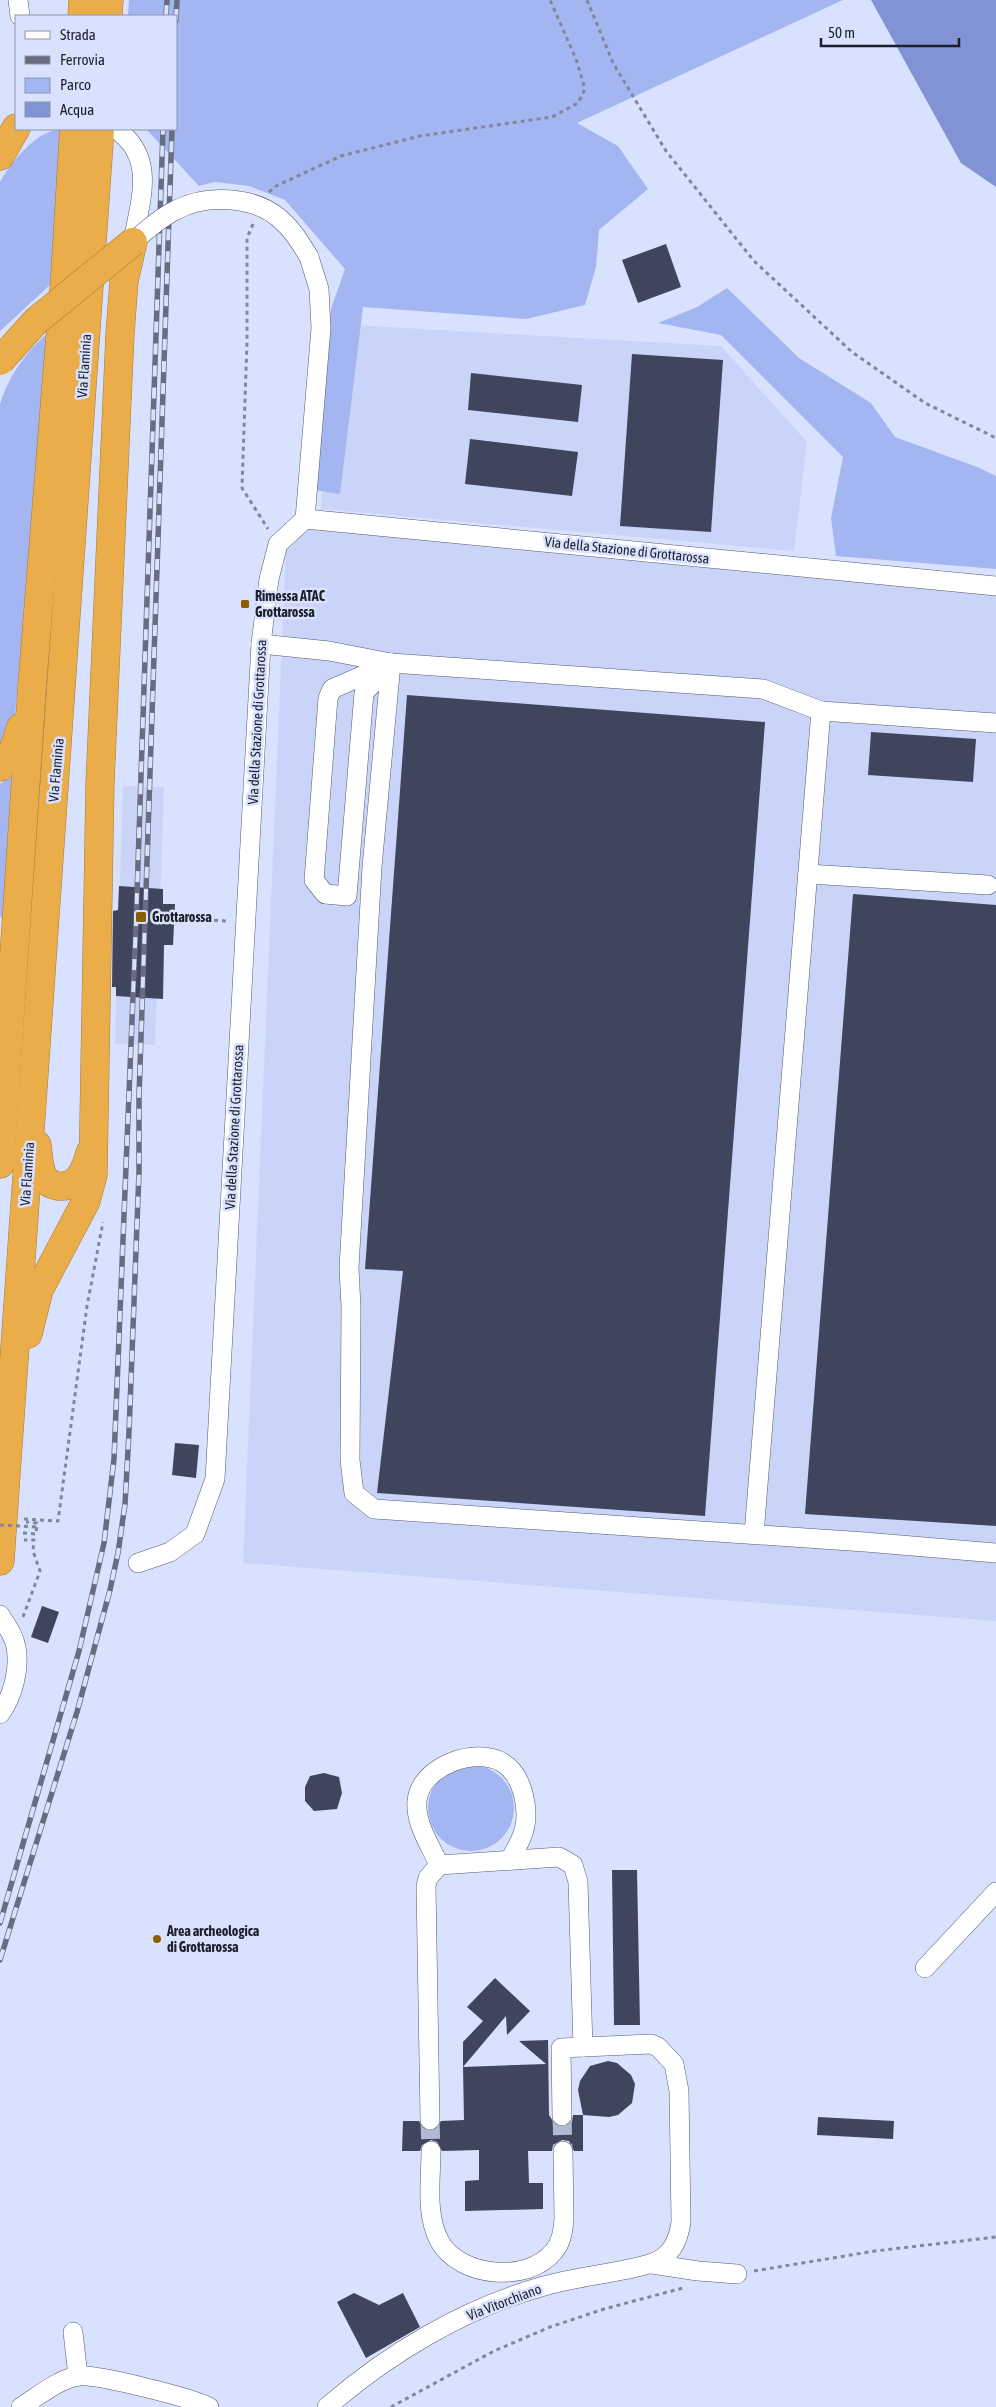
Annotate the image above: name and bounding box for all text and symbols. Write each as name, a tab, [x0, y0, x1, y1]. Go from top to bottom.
legend	[15, 15, 178, 130]
scale bar	[821, 15, 958, 47]
text: 50 m	[828, 24, 855, 41]
text: Strada	[60, 26, 96, 43]
text: Ferrovia	[60, 51, 105, 68]
text: Parco	[60, 76, 91, 93]
text: Acqua	[60, 101, 94, 118]
street label: Via Flaminia	[74, 333, 94, 399]
street label: Via della Stazione di Grottarossa	[544, 533, 710, 567]
place label: Rimessa ATAC Grottarossa	[255, 588, 326, 620]
marker: Rimessa ATAC Grottarossa	[239, 598, 251, 610]
street label: Via della Stazione di Grottarossa	[245, 639, 269, 805]
street label: Via Flaminia	[45, 737, 67, 803]
place label: Grottarossa	[152, 909, 212, 925]
marker: Grottarossa	[134, 910, 148, 924]
street label: Via della Stazione di Grottarossa	[222, 1044, 246, 1210]
street label: Via Flaminia	[17, 1141, 37, 1207]
place label: Area archeologica di Grottarossa	[166, 1923, 260, 1955]
marker: Area archeologica di Grottarossa	[151, 1933, 163, 1945]
street label: Via Vitorchiano	[465, 2281, 543, 2323]

